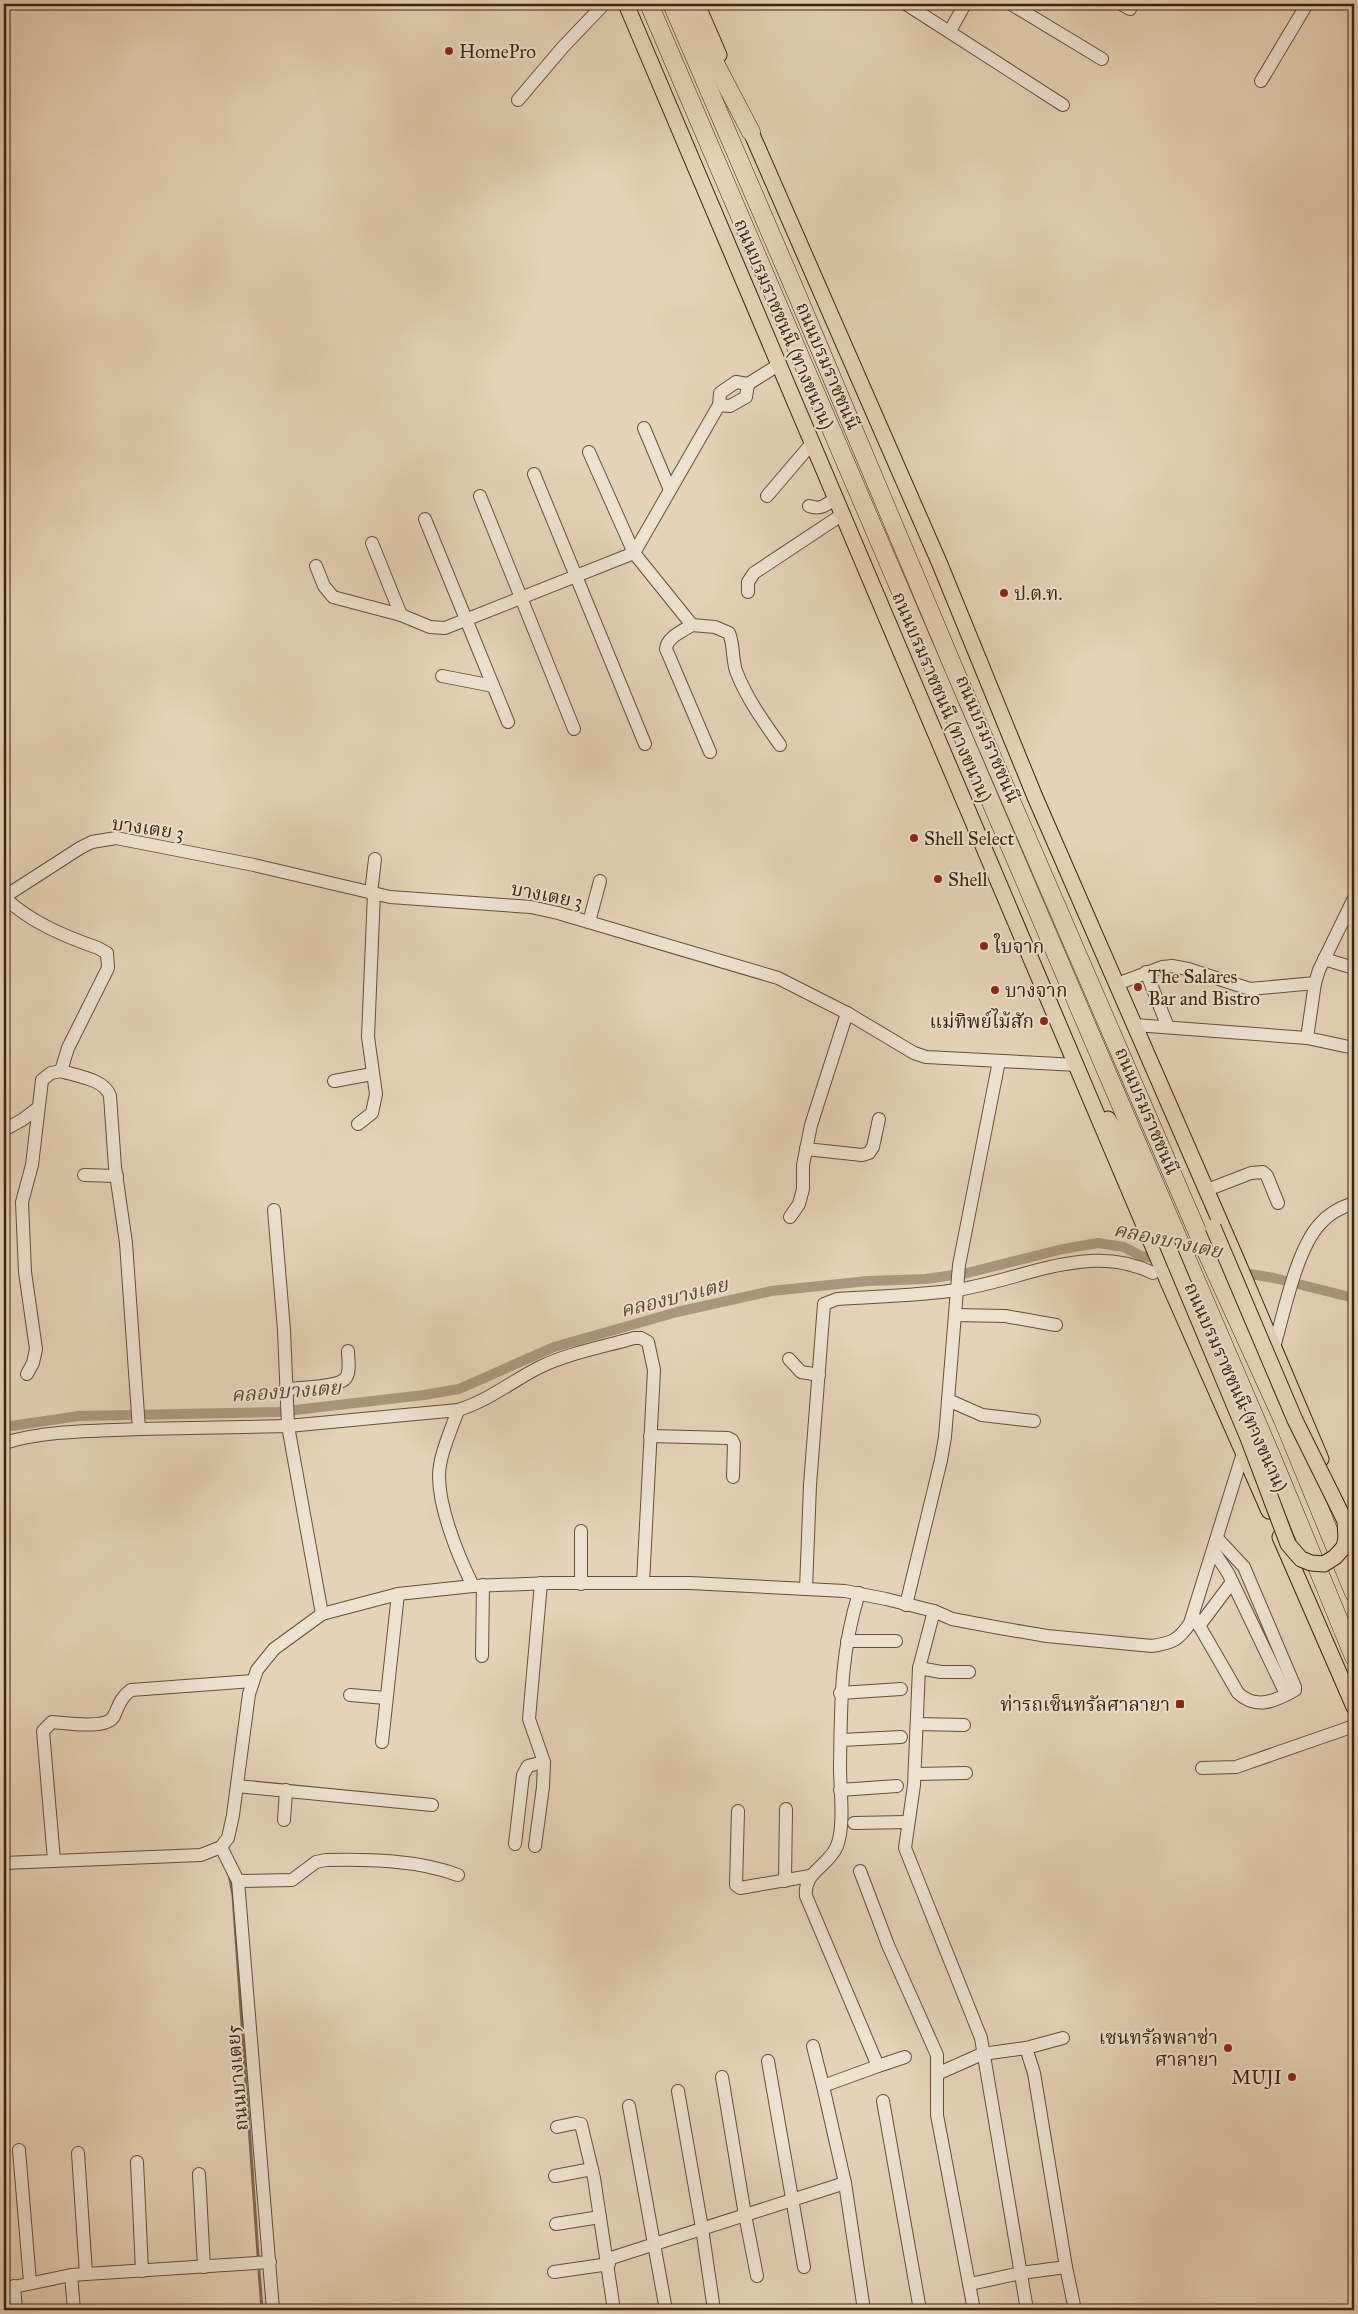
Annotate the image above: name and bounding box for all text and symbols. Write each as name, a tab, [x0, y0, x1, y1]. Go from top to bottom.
place label: HomePro	[459, 40, 536, 63]
marker: HomePro	[443, 45, 455, 57]
street label: ถนนบรมราชชนนี (ทางขนาน)	[729, 215, 839, 433]
street label: ถนนบรมราชชนนี	[791, 299, 865, 433]
place label: ป.ต.ท.	[1014, 582, 1062, 605]
marker: ป.ต.ท.	[998, 587, 1010, 599]
street label: ถนนบรมราชชนนี (ทางขนาน)	[887, 588, 997, 806]
street label: ถนนบรมราชชนนี	[951, 672, 1025, 806]
street label: บางเตย 3	[111, 812, 185, 844]
place label: Shell Select	[924, 827, 1015, 850]
marker: Shell Select	[908, 832, 920, 844]
place label: Shell	[948, 868, 988, 891]
marker: Shell	[932, 873, 944, 885]
street label: บางเตย 3	[509, 877, 585, 913]
place label: ใบจาก	[993, 933, 1044, 958]
marker: ใบจาก	[978, 940, 990, 952]
place label: The Salares Bar and Bistro	[1148, 965, 1260, 1010]
place label: บางจาก	[1005, 979, 1068, 1002]
marker: The Salares Bar and Bistro	[1132, 981, 1144, 993]
marker: บางจาก	[989, 984, 1001, 996]
place label: แม่ทิพย์ไม้สัก	[930, 1008, 1034, 1033]
marker: แม่ทิพย์ไม้สัก	[1038, 1015, 1050, 1027]
street label: ถนนบรมราชชนนี	[1110, 1044, 1184, 1178]
water label: คลองบางเตย	[1112, 1217, 1225, 1263]
water label: คลองบางเตย	[618, 1272, 731, 1322]
street label: ถนนบรมราชชนนี (ทางขนาน)	[1178, 1279, 1293, 1496]
water label: คลองบางเตย	[230, 1375, 343, 1407]
place label: ท่ารถเซ็นทรัลศาลายา	[1000, 1693, 1170, 1716]
marker: ท่ารถเซ็นทรัลศาลายา	[1174, 1698, 1186, 1710]
street label: ถนนบางเตย5	[221, 2024, 253, 2132]
place label: เซนทรัลพลาซ่า ศาลายา	[1099, 2026, 1218, 2071]
marker: เซนทรัลพลาซ่า ศาลายา	[1222, 2042, 1234, 2054]
place label: MUJI	[1232, 2066, 1282, 2090]
marker: MUJI	[1286, 2071, 1298, 2083]

